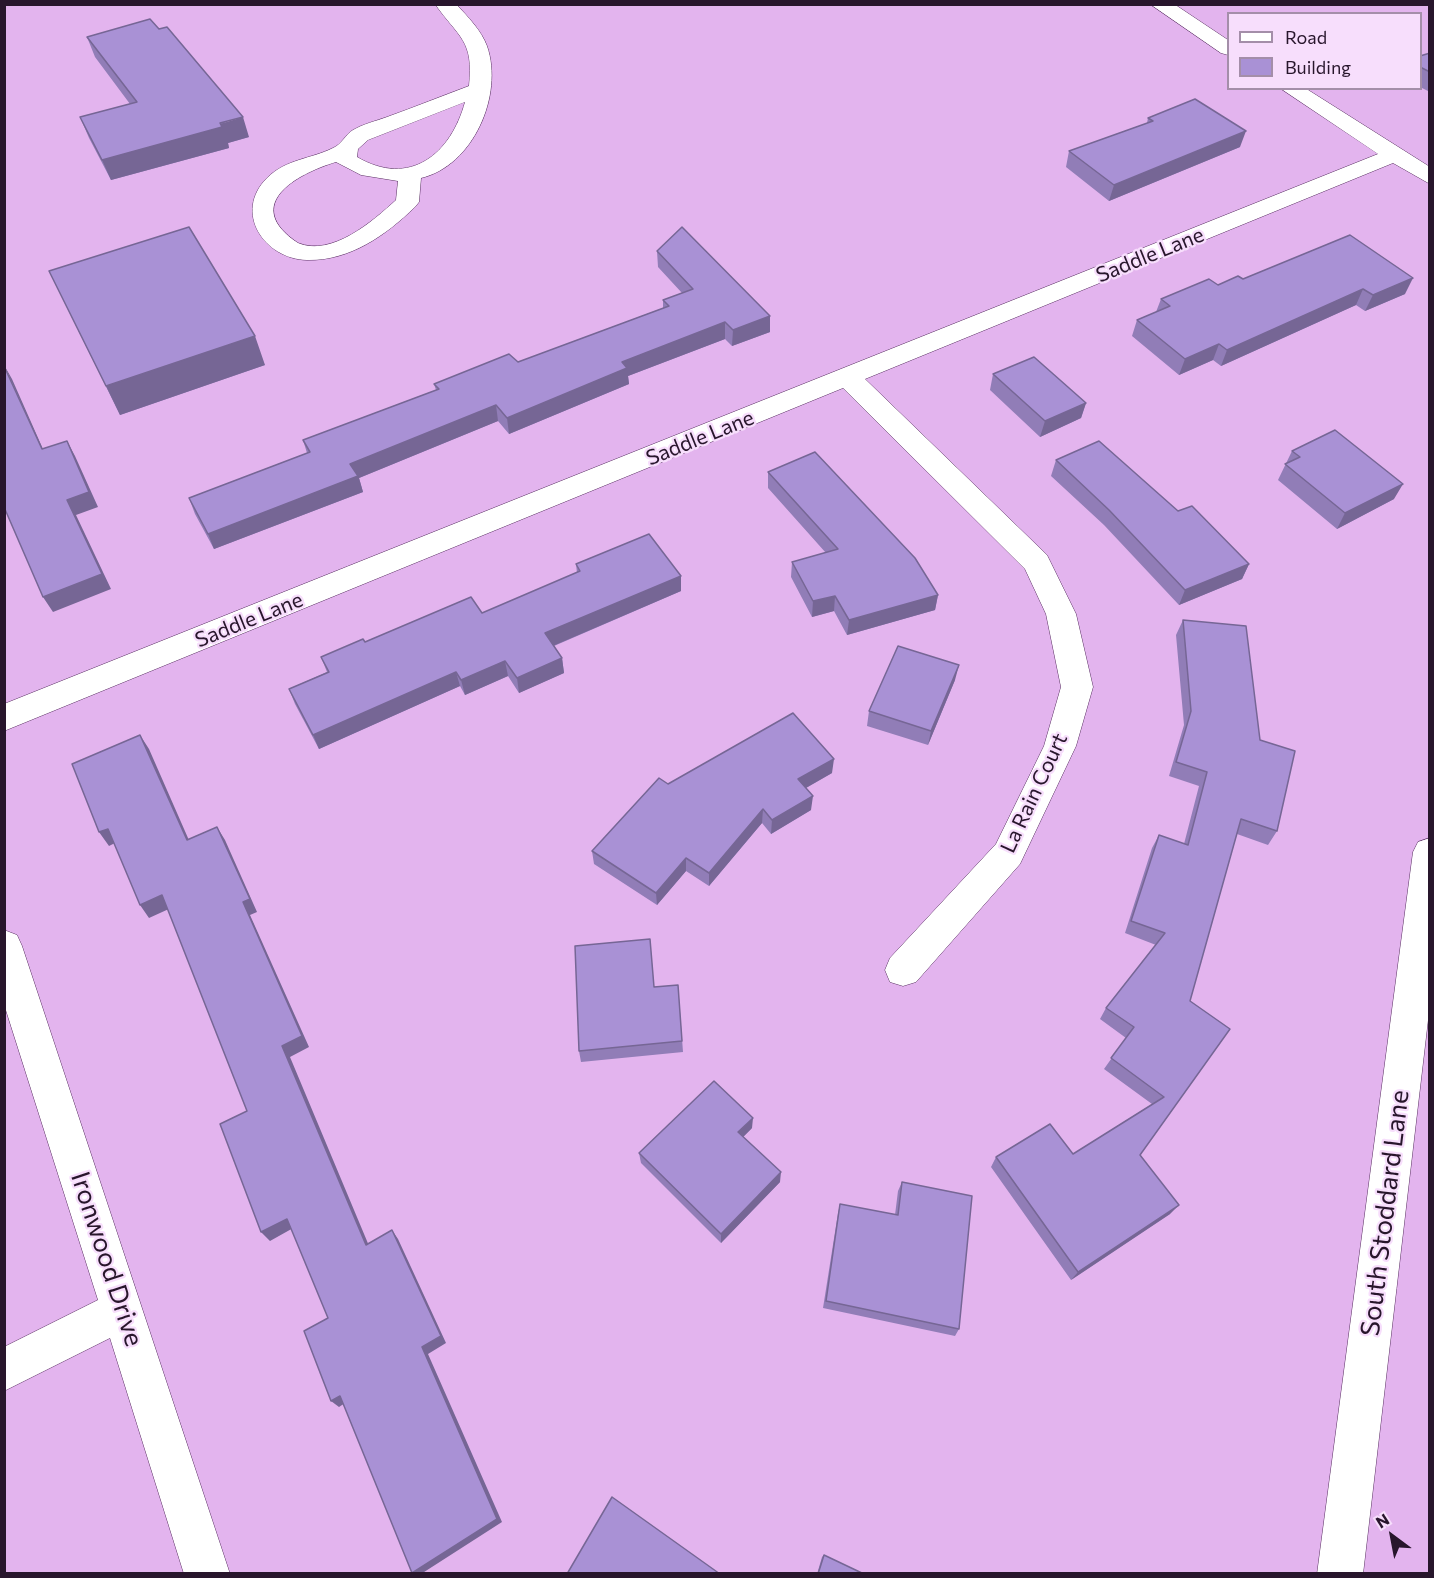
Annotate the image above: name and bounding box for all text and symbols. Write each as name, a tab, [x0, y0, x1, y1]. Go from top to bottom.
legend	[1227, 12, 1422, 90]
text: Road	[1285, 26, 1327, 48]
text: Building	[1285, 56, 1351, 78]
street label: Saddle Lane	[1092, 222, 1208, 288]
street label: Saddle Lane	[642, 405, 758, 471]
street label: Saddle Lane	[191, 587, 307, 653]
street label: La Rain Court	[995, 729, 1073, 857]
street label: South Stoddard Lane	[1354, 1088, 1416, 1338]
street label: Ironwood Drive	[64, 1168, 150, 1350]
north arrow	[1362, 1506, 1422, 1566]
text: N	[1372, 1509, 1392, 1532]

